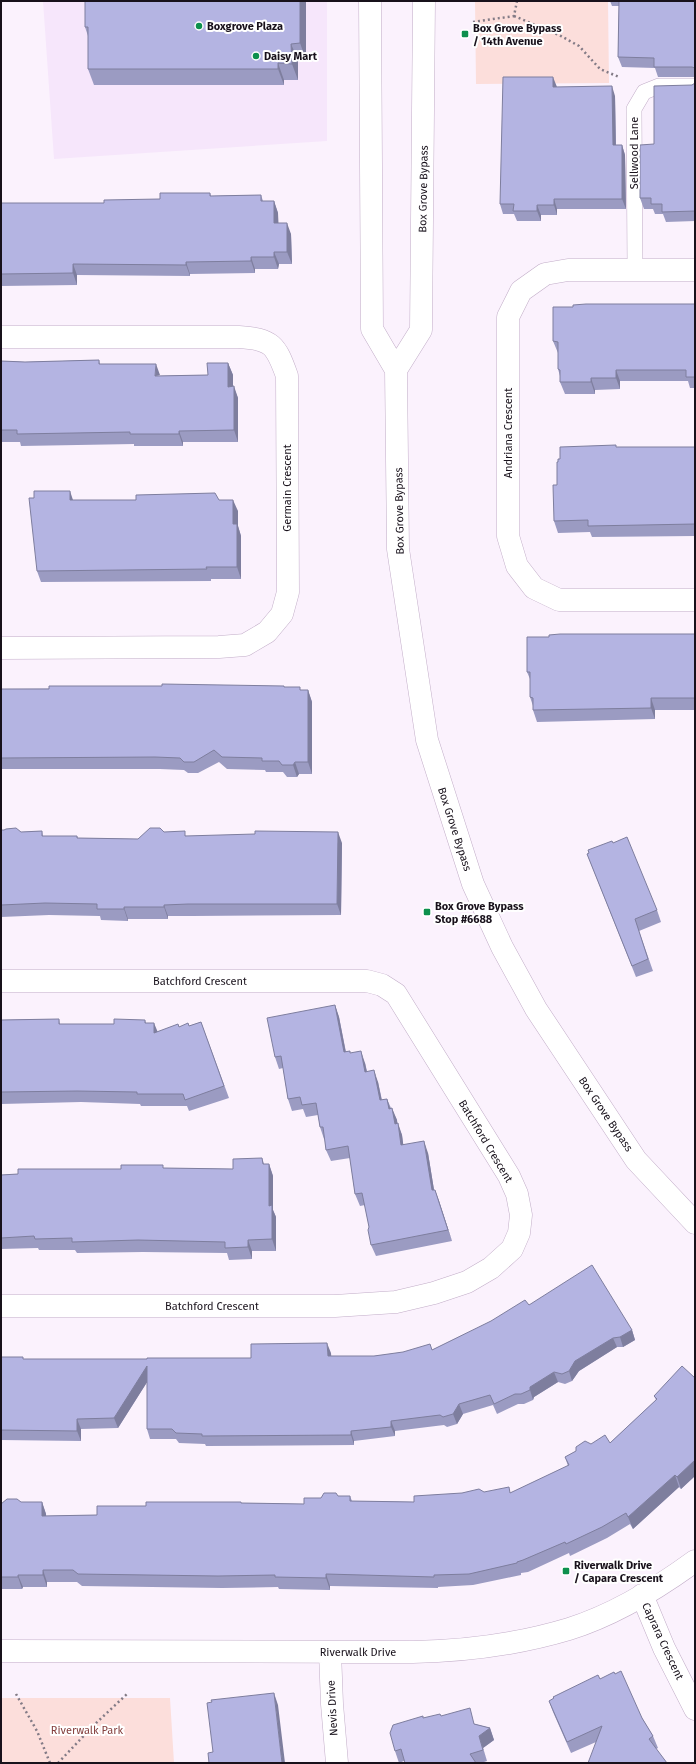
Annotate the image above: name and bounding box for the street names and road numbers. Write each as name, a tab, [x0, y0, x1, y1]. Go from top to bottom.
street label: Sellwood Lane	[628, 117, 641, 189]
street label: Box Grove Bypass	[416, 145, 431, 233]
street label: Andriana Crescent	[502, 388, 515, 478]
street label: Germain Crescent	[281, 444, 294, 532]
street label: Box Grove Bypass	[392, 467, 407, 555]
street label: Box Grove Bypass	[435, 786, 474, 873]
street label: Batchford Crescent	[153, 975, 247, 988]
street label: Box Grove Bypass	[576, 1074, 635, 1154]
street label: Batchford Crescent	[456, 1098, 515, 1185]
street label: Batchford Crescent	[165, 1300, 259, 1313]
street label: Caprara Crescent	[639, 1601, 686, 1682]
street label: Riverwalk Drive	[320, 1646, 396, 1659]
street label: Nevis Drive	[325, 1680, 340, 1736]

